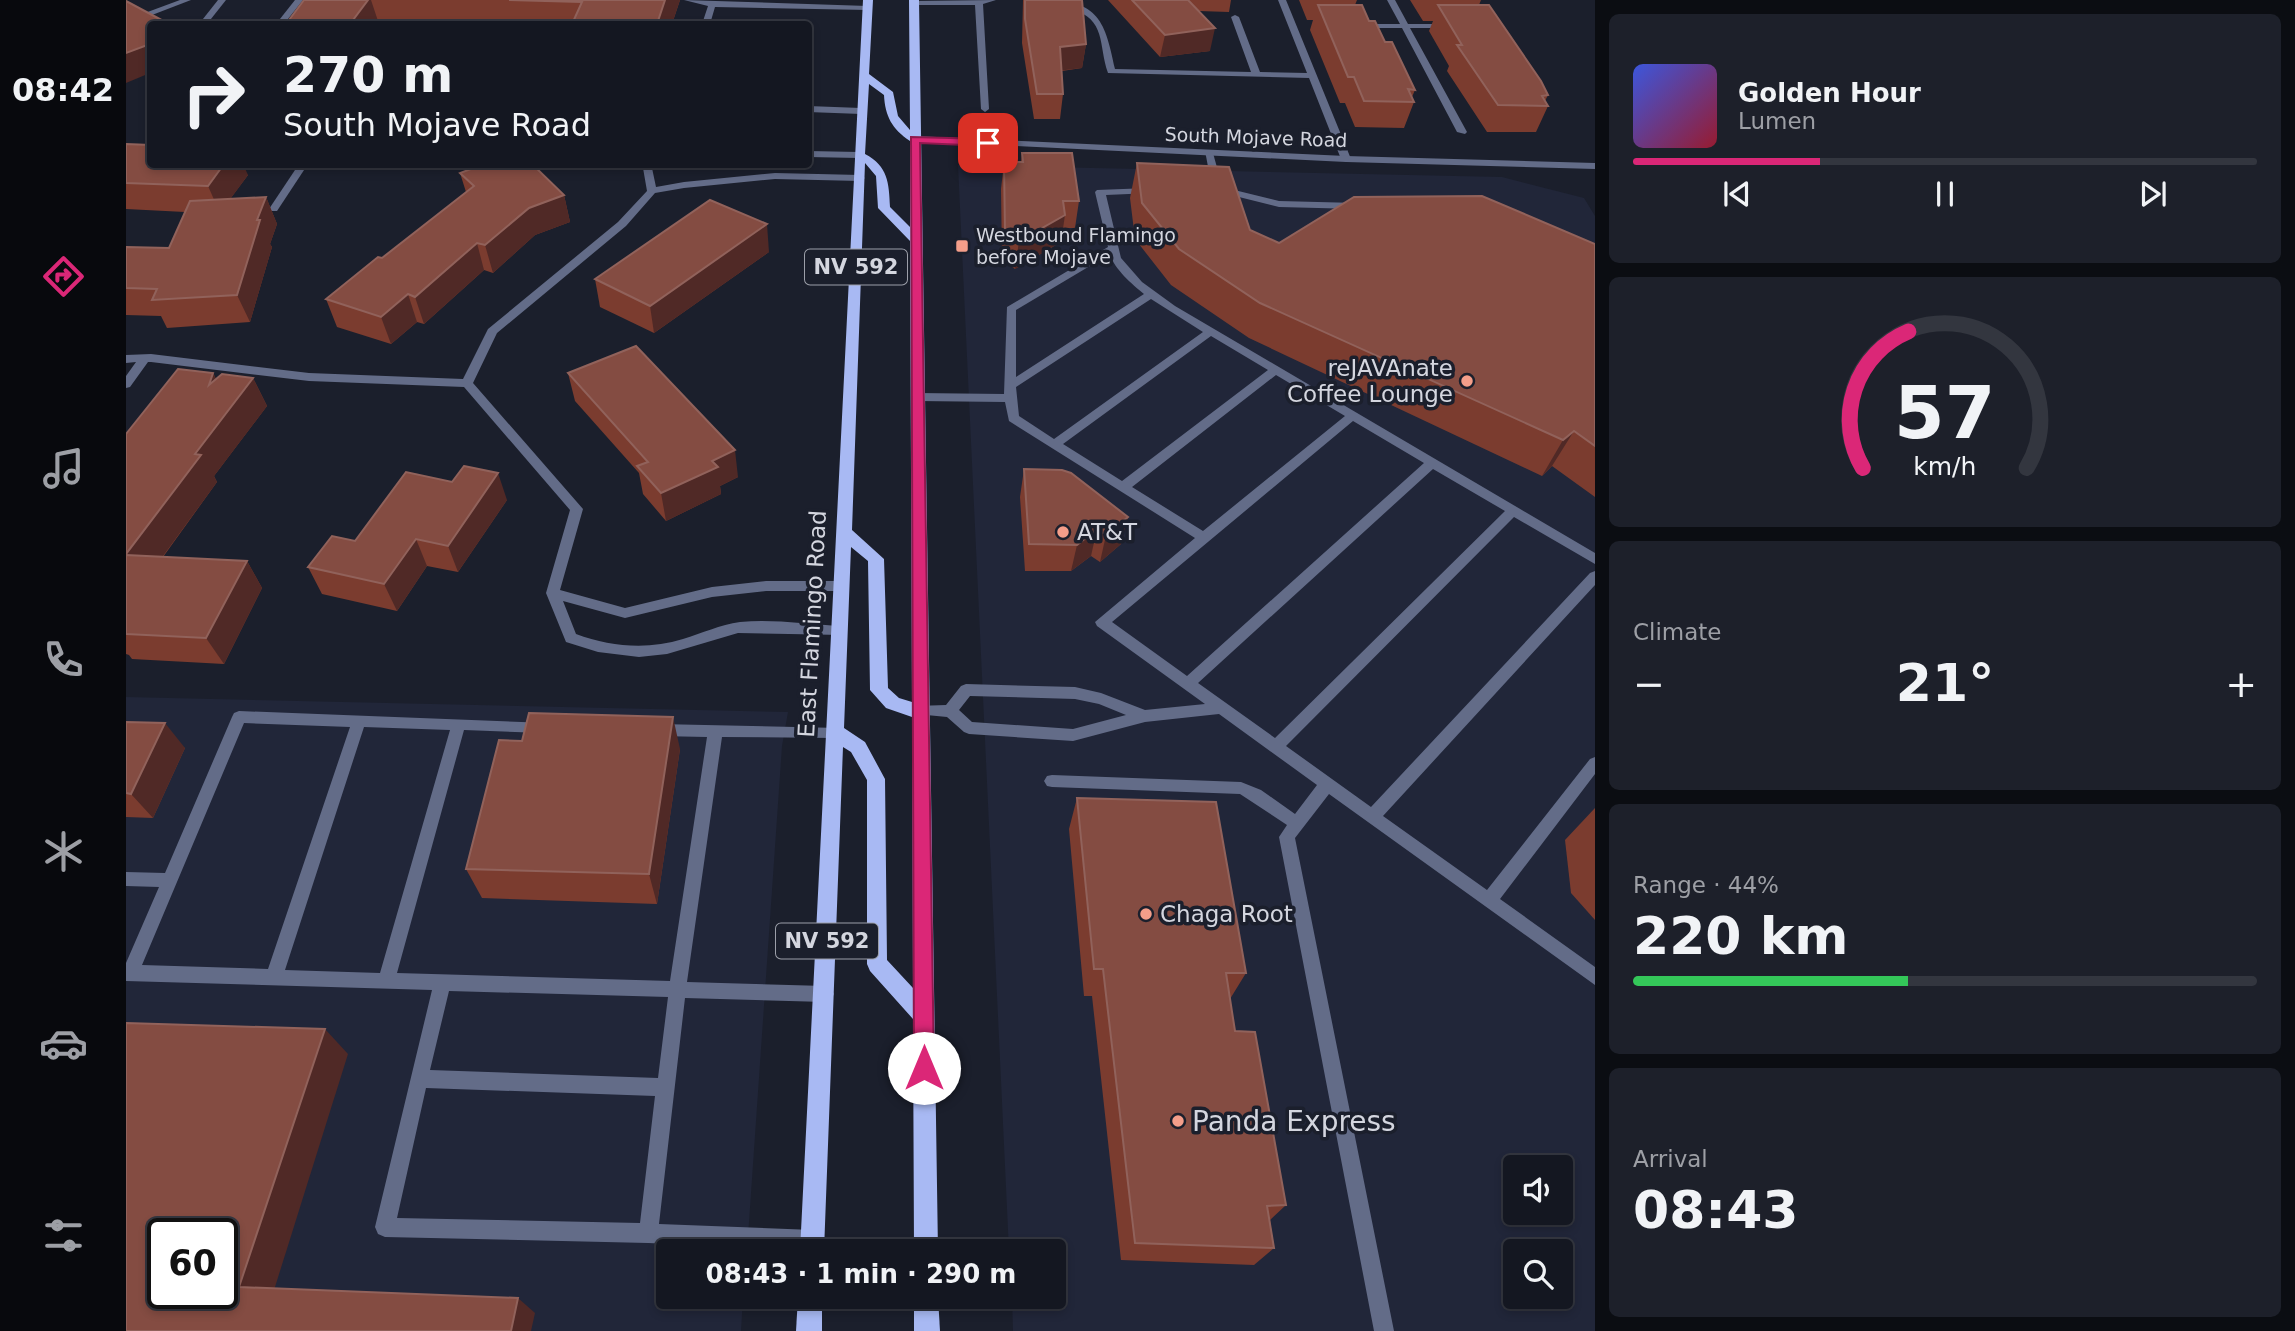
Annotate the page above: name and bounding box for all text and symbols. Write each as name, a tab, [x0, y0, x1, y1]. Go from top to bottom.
text: 270 m	[283, 47, 453, 104]
icon: right	[168, 49, 259, 140]
text: 08:42	[12, 71, 114, 109]
text: Golden Hour	[1738, 78, 1921, 108]
text: South Mojave Road	[283, 106, 591, 144]
text: Lumen	[1738, 108, 1816, 134]
pin	[958, 113, 1018, 173]
street label: South Mojave Road	[1164, 123, 1348, 151]
icon: arrive	[969, 124, 1007, 162]
icon: previous	[1718, 175, 1756, 213]
icon: pause	[1926, 175, 1964, 213]
icon: next	[2134, 175, 2172, 213]
place label: Westbound Flamingo before Mojave	[976, 224, 1176, 268]
marker: Westbound Flamingo before Mojave	[954, 238, 970, 254]
road number: NV 592	[805, 250, 907, 284]
icon: directions	[39, 252, 88, 301]
place label: reJAVAnate Coffee Lounge	[1287, 355, 1453, 407]
text: 57	[1894, 371, 1996, 456]
marker: reJAVAnate Coffee Lounge	[1459, 373, 1475, 389]
icon: music	[39, 444, 88, 493]
text: km/h	[1913, 452, 1977, 481]
street label: East Flamingo Road	[793, 510, 831, 738]
place label: AT&T	[1077, 519, 1138, 545]
marker: AT&T	[1055, 524, 1071, 540]
text: Climate	[1633, 619, 1722, 645]
icon: phone	[39, 635, 88, 684]
text: 21°	[1896, 653, 1994, 713]
text: −	[1633, 662, 1665, 706]
text: +	[2225, 662, 2257, 706]
icon: climate	[39, 827, 88, 876]
text: Range · 44%	[1633, 872, 1779, 898]
place label: Chaga Root	[1160, 901, 1293, 927]
marker: Chaga Root	[1138, 906, 1154, 922]
text: 220 km	[1633, 906, 1848, 966]
road number: NV 592	[776, 923, 878, 958]
icon: car	[39, 1019, 88, 1068]
position arrow	[887, 1031, 961, 1105]
place label: Panda Express	[1192, 1105, 1396, 1138]
marker: Panda Express	[1170, 1113, 1186, 1129]
text: Arrival	[1633, 1146, 1708, 1172]
map controls	[1503, 1155, 1573, 1309]
button: sound	[1503, 1155, 1573, 1225]
text: 08:43	[1633, 1180, 1799, 1240]
icon: filters	[39, 1211, 88, 1260]
speed limit sign: 60	[147, 1218, 238, 1309]
button: search	[1503, 1239, 1573, 1309]
text: 08:43 · 1 min · 290 m	[706, 1259, 1016, 1289]

